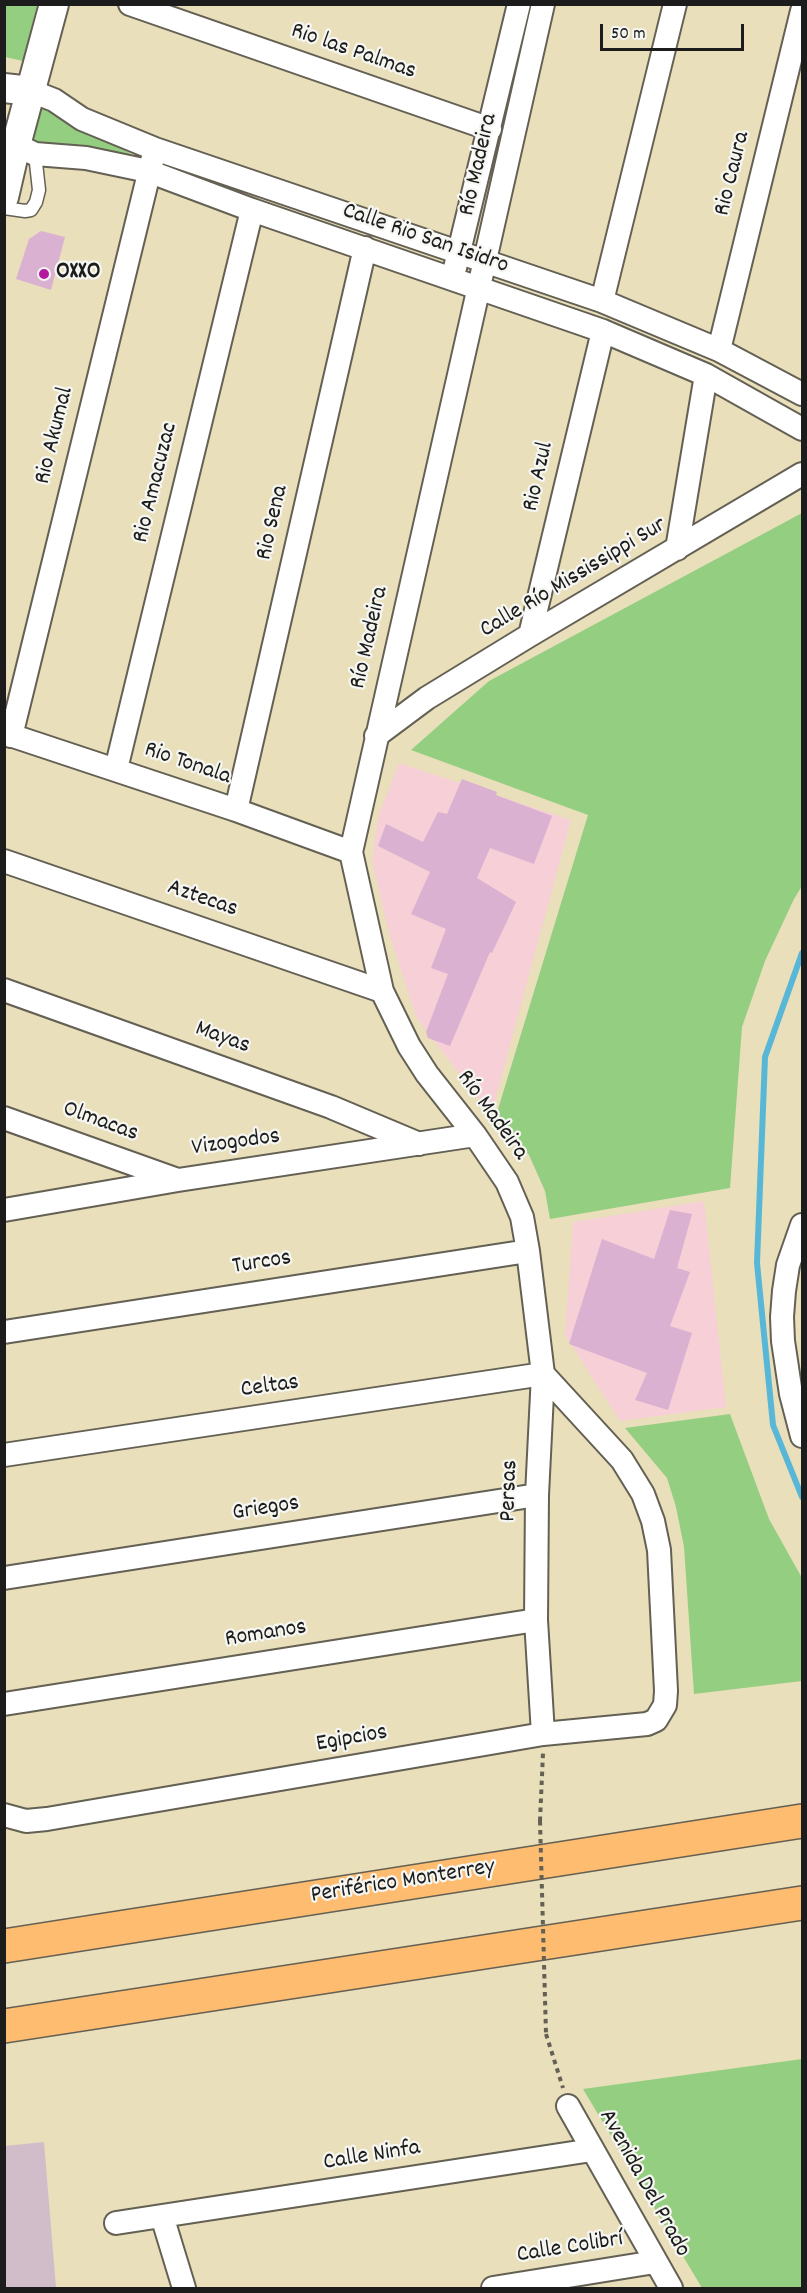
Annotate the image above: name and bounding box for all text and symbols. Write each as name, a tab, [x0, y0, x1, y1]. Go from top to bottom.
scale bar	[603, 12, 747, 50]
street label: Rio las Palmas	[287, 18, 419, 88]
text: 50 m	[611, 22, 646, 47]
street label: Río Madeira	[454, 111, 506, 219]
street label: Rio Caura	[710, 129, 758, 219]
street label: Calle Rio San Isidro	[338, 198, 512, 282]
place label: OXXO	[56, 260, 100, 288]
marker: OXXO	[37, 267, 51, 281]
street label: Rio Akumal	[30, 384, 82, 488]
street label: Rio Amacuzac	[128, 420, 186, 546]
street label: Rio Azul	[518, 439, 562, 515]
street label: Rio Sena	[251, 483, 297, 563]
street label: Calle Río Mississippi Sur	[476, 512, 672, 646]
street label: Río Madeira	[345, 584, 397, 692]
street label: Rio Tonala	[140, 737, 234, 793]
street label: Aztecas	[163, 875, 241, 925]
street label: Mayas	[191, 1016, 253, 1062]
street label: Río Madeira	[449, 1065, 533, 1167]
street label: Olmacas	[58, 1096, 142, 1150]
street label: Vizogodos	[190, 1124, 282, 1164]
street label: Turcos	[230, 1245, 294, 1283]
street label: Celtas	[239, 1370, 301, 1406]
street label: Persas	[496, 1460, 526, 1522]
street label: Griegos	[231, 1491, 301, 1529]
street label: Romanos	[223, 1614, 309, 1656]
street label: Egipcios	[314, 1720, 390, 1760]
street label: Periférico Monterrey	[309, 1854, 497, 1912]
street label: Avenida Del Prado	[591, 2105, 695, 2263]
street label: Calle Ninfa	[322, 2135, 422, 2179]
street label: Calle Colibrí	[515, 2226, 625, 2272]

